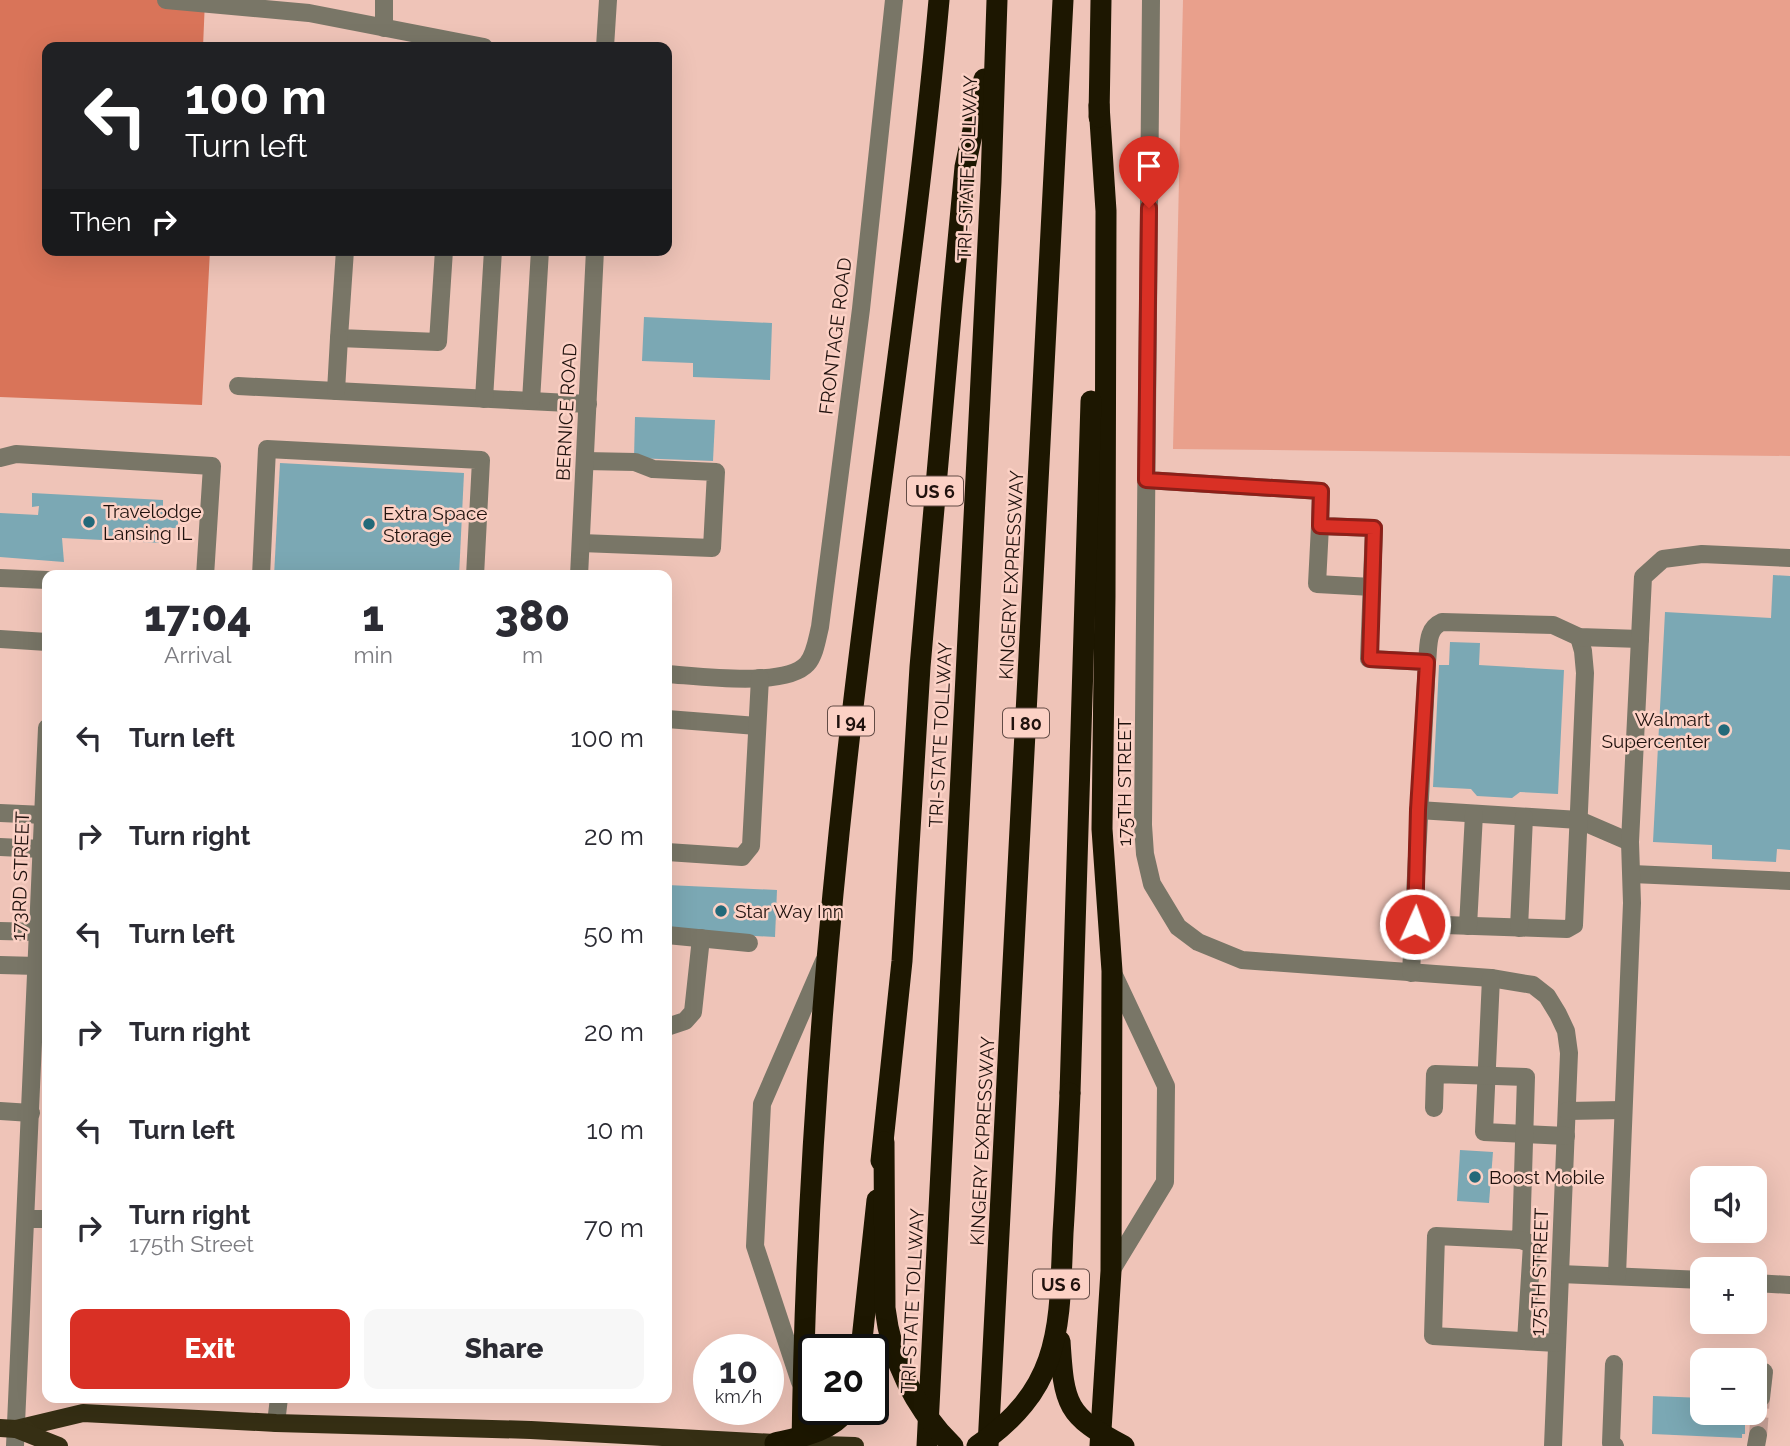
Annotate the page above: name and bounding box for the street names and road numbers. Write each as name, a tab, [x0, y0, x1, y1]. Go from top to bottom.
street label: TRI-STATE TOLLWAY	[953, 74, 981, 261]
street label: FRONTAGE ROAD	[814, 256, 856, 416]
street label: BERNICE ROAD	[551, 342, 581, 482]
street label: KINGERY EXPRESSWAY	[995, 469, 1028, 680]
road number: US 6	[907, 476, 963, 505]
street label: TRI-STATE TOLLWAY	[924, 641, 956, 828]
road number: I 94	[828, 706, 874, 736]
road number: I 80	[1003, 708, 1049, 738]
street label: 175TH STREET	[1113, 717, 1135, 846]
street label: 173RD STREET	[7, 811, 33, 941]
street label: KINGERY EXPRESSWAY	[966, 1035, 999, 1246]
street label: TRI-STATE TOLLWAY	[896, 1207, 928, 1394]
street label: 175TH STREET	[1526, 1207, 1552, 1337]
road number: US 6	[1033, 1269, 1089, 1298]

